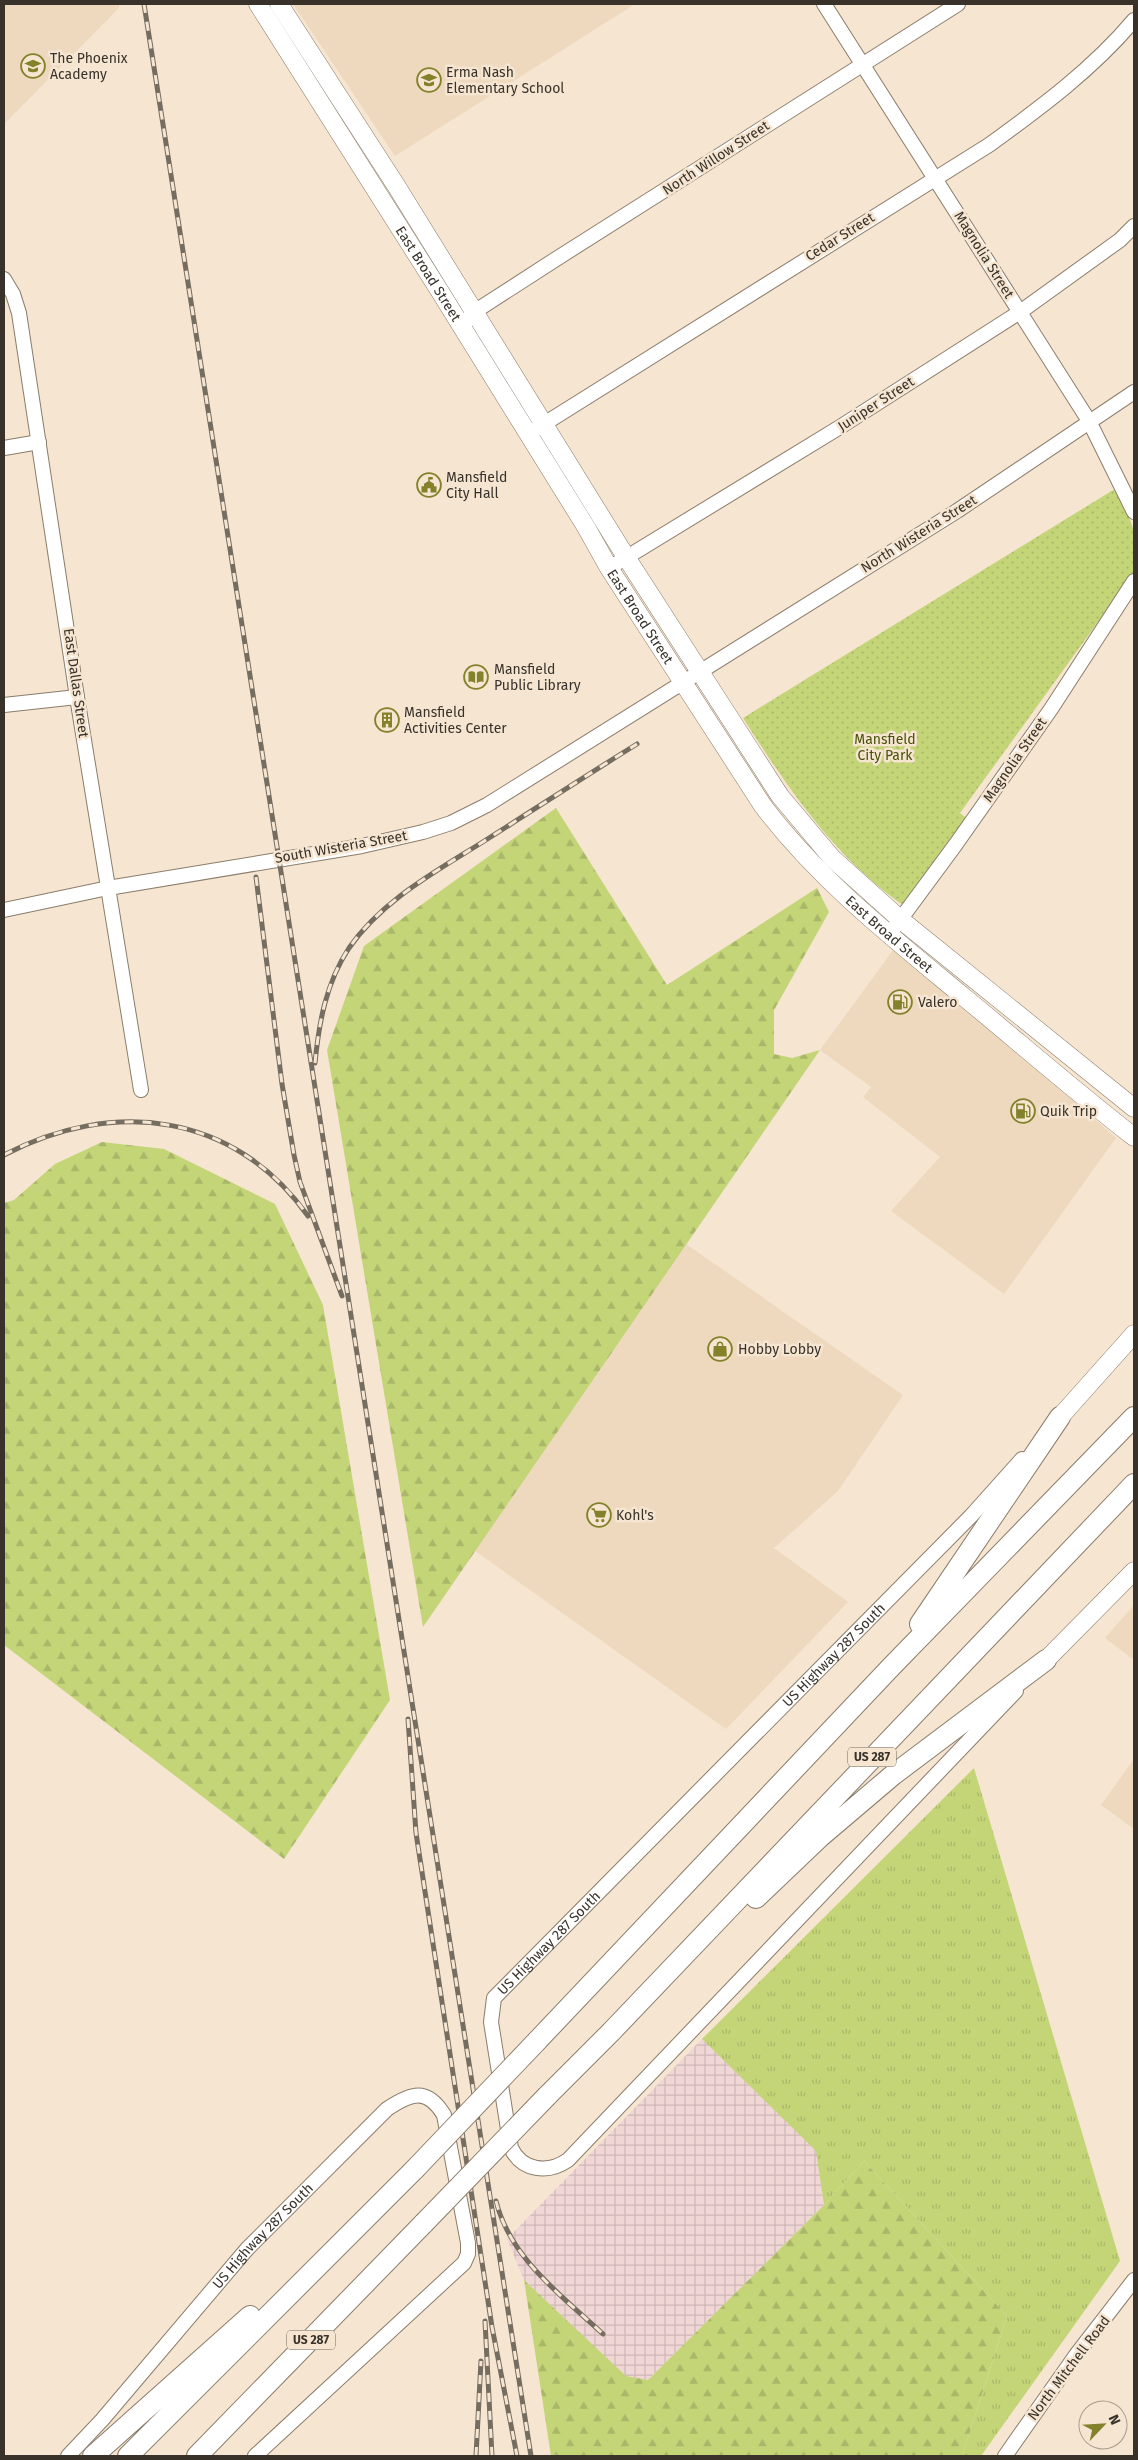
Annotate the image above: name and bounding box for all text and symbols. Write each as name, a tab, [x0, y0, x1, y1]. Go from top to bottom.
place label: The Phoenix Academy	[50, 50, 128, 83]
school or university icon: The Phoenix Academy	[20, 53, 46, 79]
place label: Erma Nash Elementary School	[446, 64, 564, 97]
school or university icon: Erma Nash Elementary School	[416, 67, 442, 93]
street label: North Willow Street	[660, 117, 773, 199]
street label: Magnolia Street	[950, 208, 1018, 302]
street label: Cedar Street	[802, 209, 878, 265]
street label: East Broad Street	[392, 223, 465, 325]
street label: Juniper Street	[835, 373, 918, 435]
place label: Mansfield City Hall	[446, 469, 507, 502]
public building icon: Mansfield City Hall	[416, 472, 442, 498]
street label: North Wisteria Street	[858, 491, 981, 577]
street label: East Broad Street	[603, 566, 678, 668]
street label: East Dallas Street	[60, 627, 92, 740]
place label: Mansfield Public Library	[494, 661, 581, 694]
library icon: Mansfield Public Library	[463, 664, 489, 690]
place label: Mansfield Activities Center	[404, 704, 507, 737]
building icon: Mansfield Activities Center	[374, 707, 400, 733]
street label: Magnolia Street	[980, 714, 1051, 806]
park label: Mansfield City Park	[854, 731, 916, 764]
street label: South Wisteria Street	[273, 827, 409, 867]
street label: East Broad Street	[842, 892, 937, 977]
fuel station icon: Valero	[887, 989, 913, 1015]
place label: Valero	[918, 994, 958, 1011]
fuel station icon: Quik Trip	[1010, 1098, 1036, 1124]
place label: Quik Trip	[1040, 1103, 1097, 1120]
shop icon: Hobby Lobby	[707, 1336, 733, 1362]
place label: Hobby Lobby	[738, 1341, 821, 1358]
supermarket icon: Kohl's	[586, 1502, 612, 1528]
place label: Kohl's	[616, 1507, 654, 1524]
street label: US Highway 287 South	[779, 1599, 889, 1710]
road number: US 287	[848, 1748, 896, 1766]
street label: US Highway 287 South	[494, 1887, 604, 1998]
street label: US Highway 287 South	[209, 2179, 317, 2292]
street label: North Mitchell Road	[1024, 2312, 1114, 2424]
road number: US 287	[287, 2330, 335, 2350]
north arrow	[1078, 2400, 1128, 2450]

